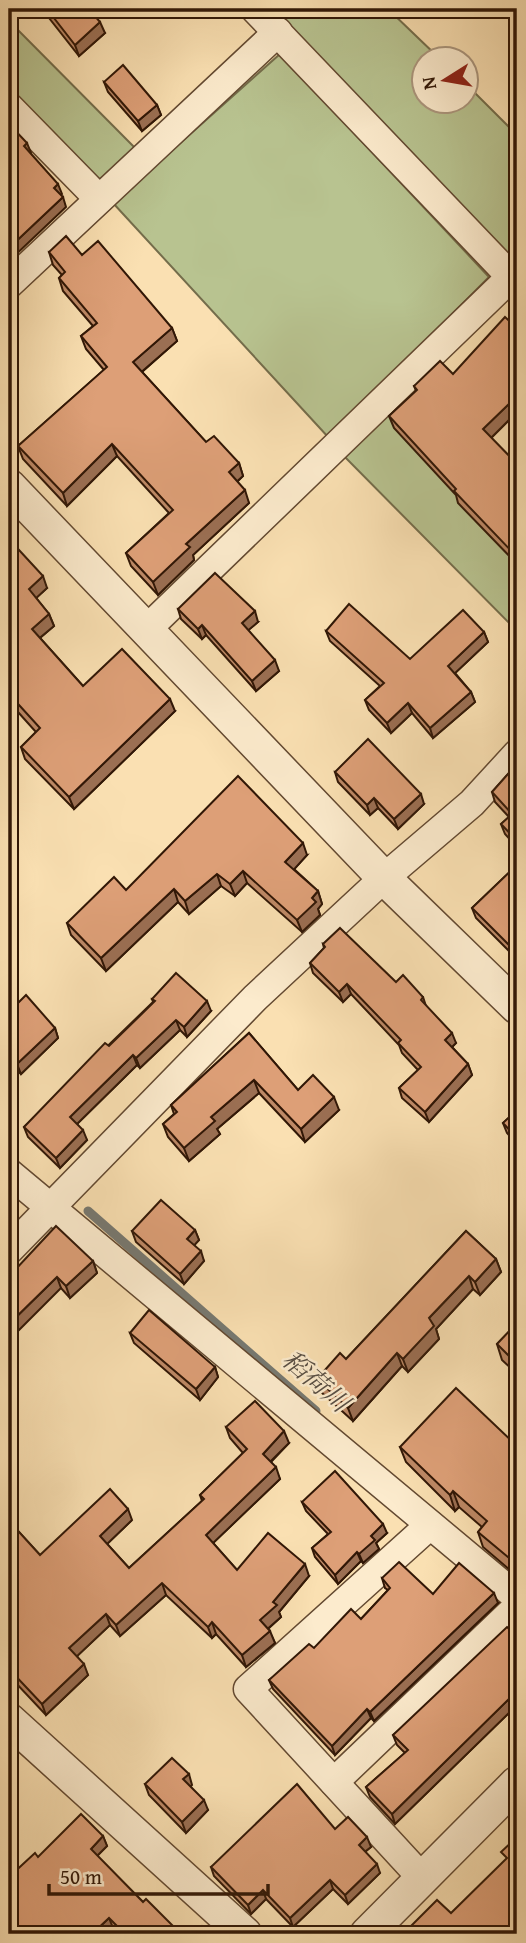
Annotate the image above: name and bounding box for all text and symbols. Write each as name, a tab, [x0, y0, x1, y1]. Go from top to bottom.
north arrow	[410, 46, 480, 116]
text: N	[413, 74, 443, 92]
water label: 稻荷川	[274, 1340, 361, 1423]
scale bar	[49, 1852, 268, 1896]
text: 50 m	[60, 1861, 102, 1892]

